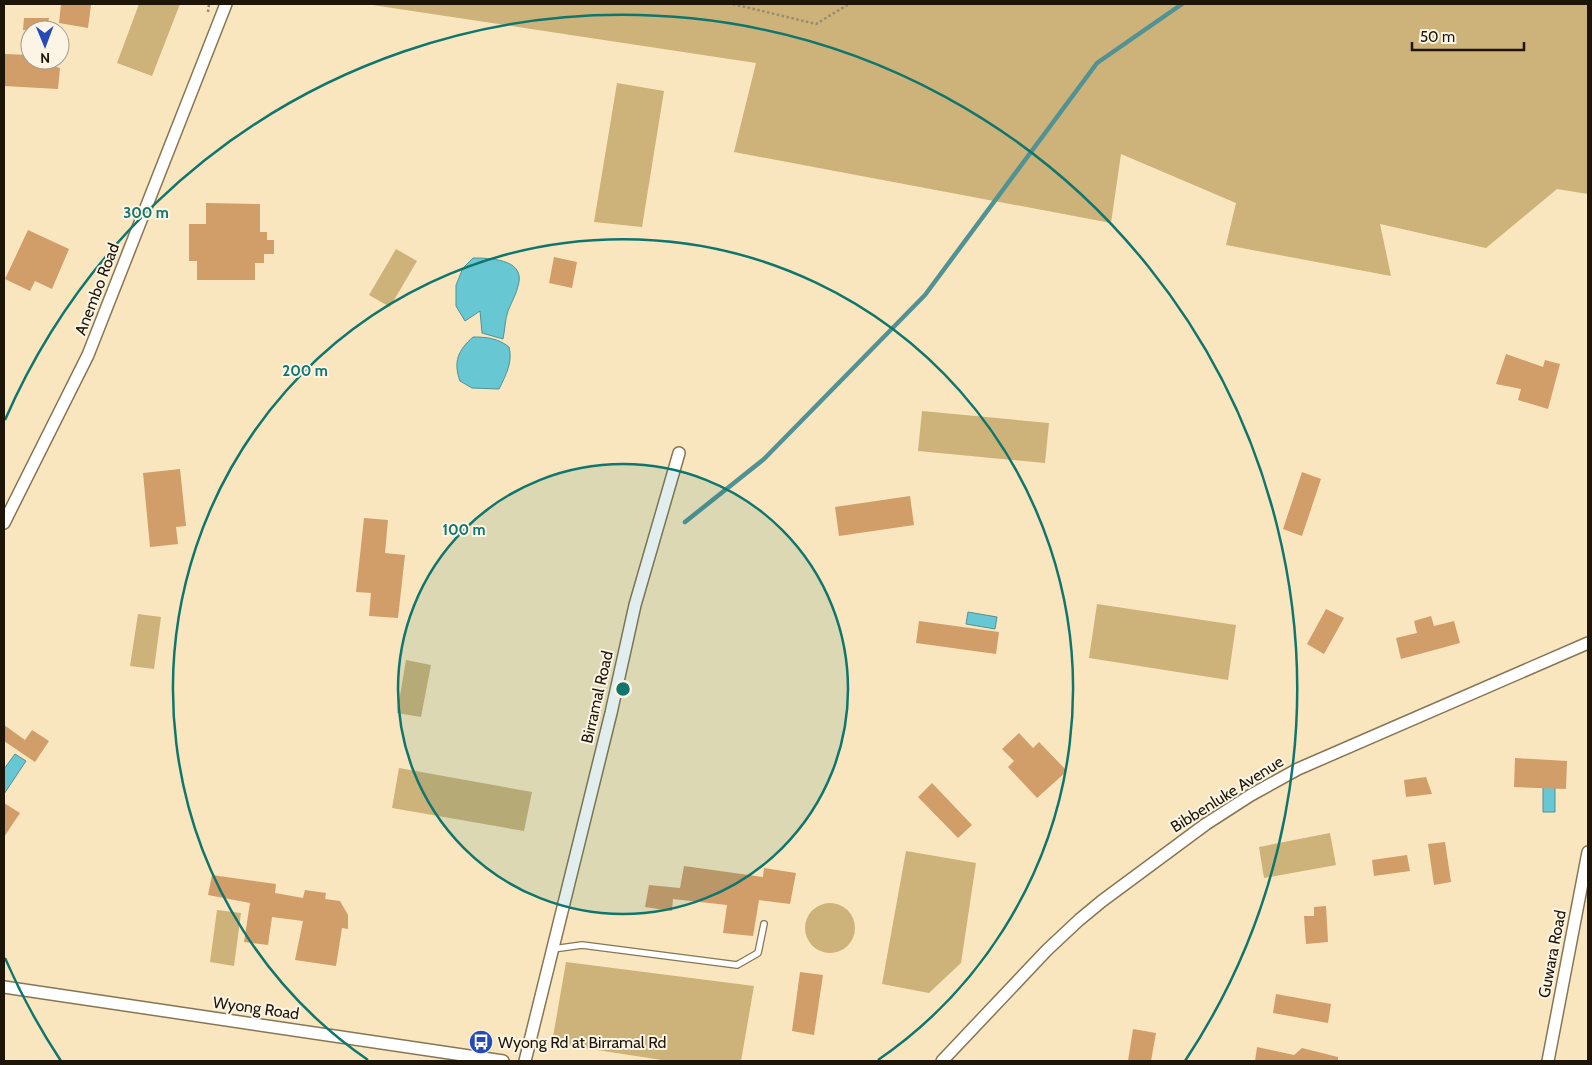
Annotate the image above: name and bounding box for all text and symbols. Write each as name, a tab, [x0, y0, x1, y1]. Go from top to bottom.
north arrow	[20, 20, 70, 70]
scale bar	[1412, 20, 1524, 52]
text: 50 m	[1420, 28, 1455, 46]
text: N	[40, 49, 50, 67]
text: 300 m	[123, 204, 169, 222]
street label: Anembo Road	[71, 240, 123, 338]
text: 200 m	[282, 362, 328, 380]
text: 100 m	[442, 521, 486, 539]
street label: Birramal Road	[577, 649, 617, 745]
centre of rings	[614, 680, 632, 698]
street label: Bibbenluke Avenue	[1167, 752, 1287, 836]
street label: Guwara Road	[1534, 908, 1570, 1000]
street label: Wyong Road	[212, 993, 300, 1023]
bus stop icon: Wyong Rd at Birramal Rd	[468, 1029, 494, 1055]
place label: Wyong Rd at Birramal Rd	[498, 1033, 666, 1052]

